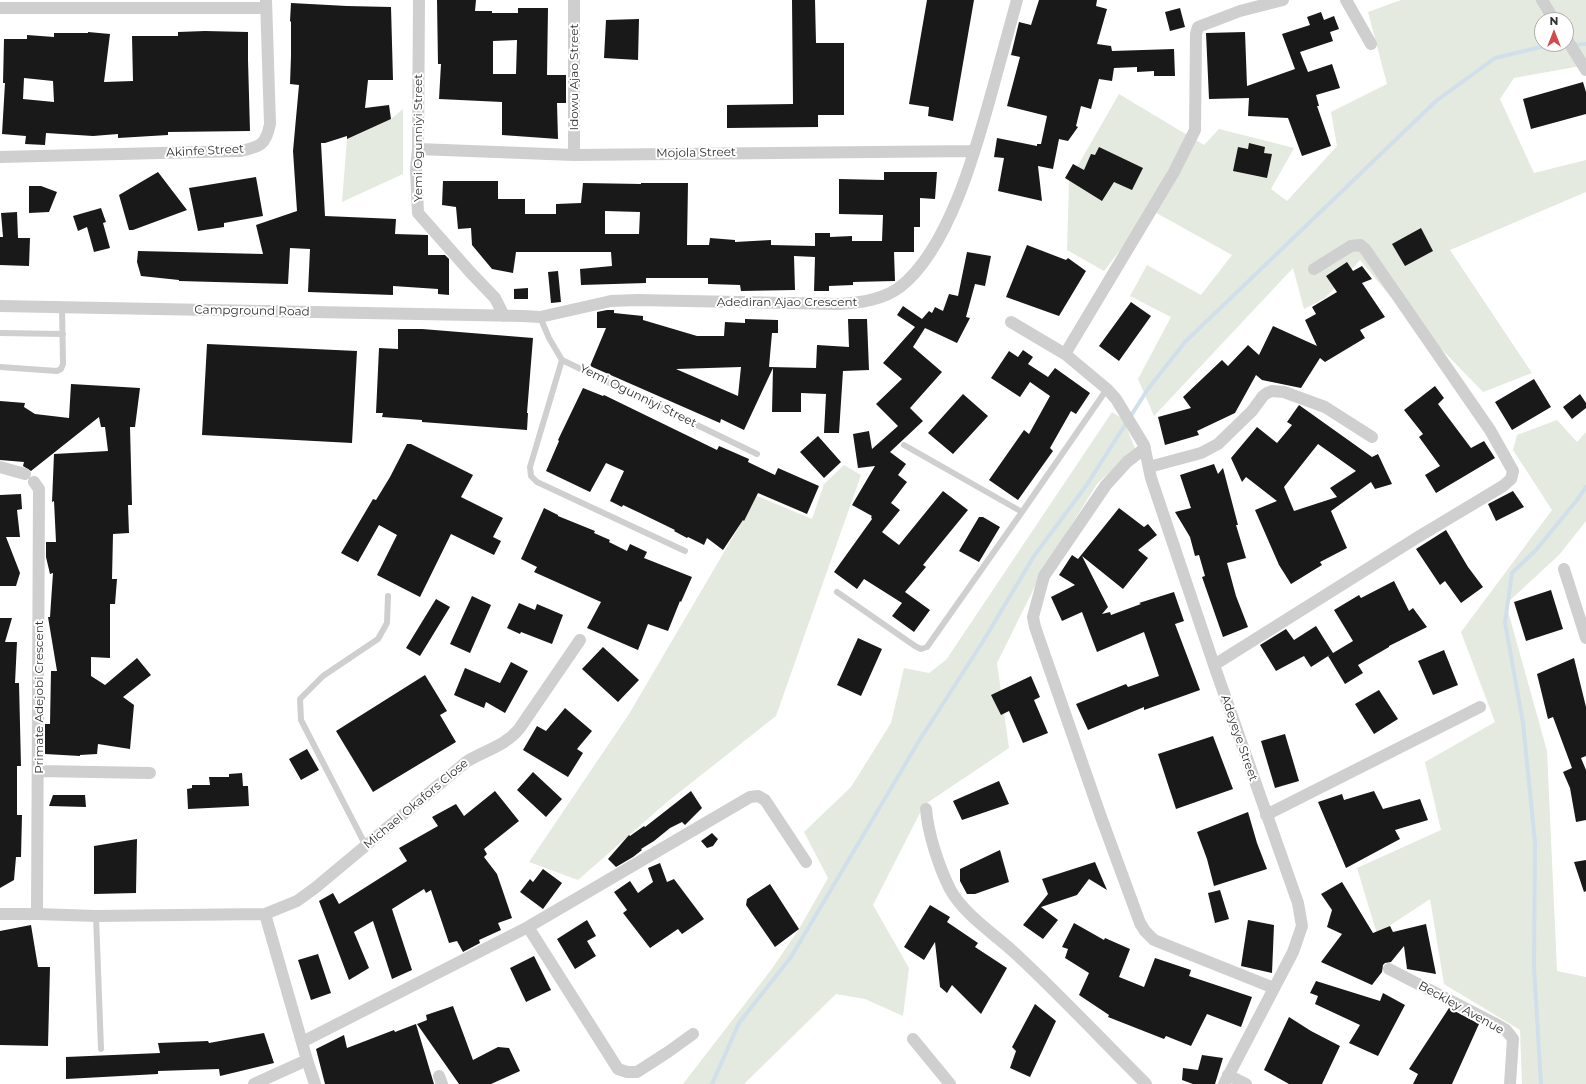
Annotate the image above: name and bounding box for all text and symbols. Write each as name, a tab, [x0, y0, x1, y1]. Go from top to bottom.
north arrow	[1534, 12, 1574, 52]
text: N	[1550, 14, 1558, 28]
street label: Idowu Ajao Street	[567, 24, 581, 130]
street label: Yemi Ogunniyi Street	[411, 74, 425, 202]
street label: Akinfe Street	[166, 142, 244, 160]
street label: Mojola Street	[656, 145, 736, 161]
street label: Adediran Ajao Crescent	[717, 295, 857, 309]
street label: Campground Road	[194, 303, 310, 319]
street label: Yemi Ogunniyi Street	[577, 361, 699, 431]
street label: Primate Adejobi Crescent	[32, 620, 46, 774]
street label: Adeyeye Street	[1217, 693, 1261, 783]
street label: Michael Okafors Close	[361, 756, 471, 852]
street label: Beckley Avenue	[1416, 979, 1506, 1037]

